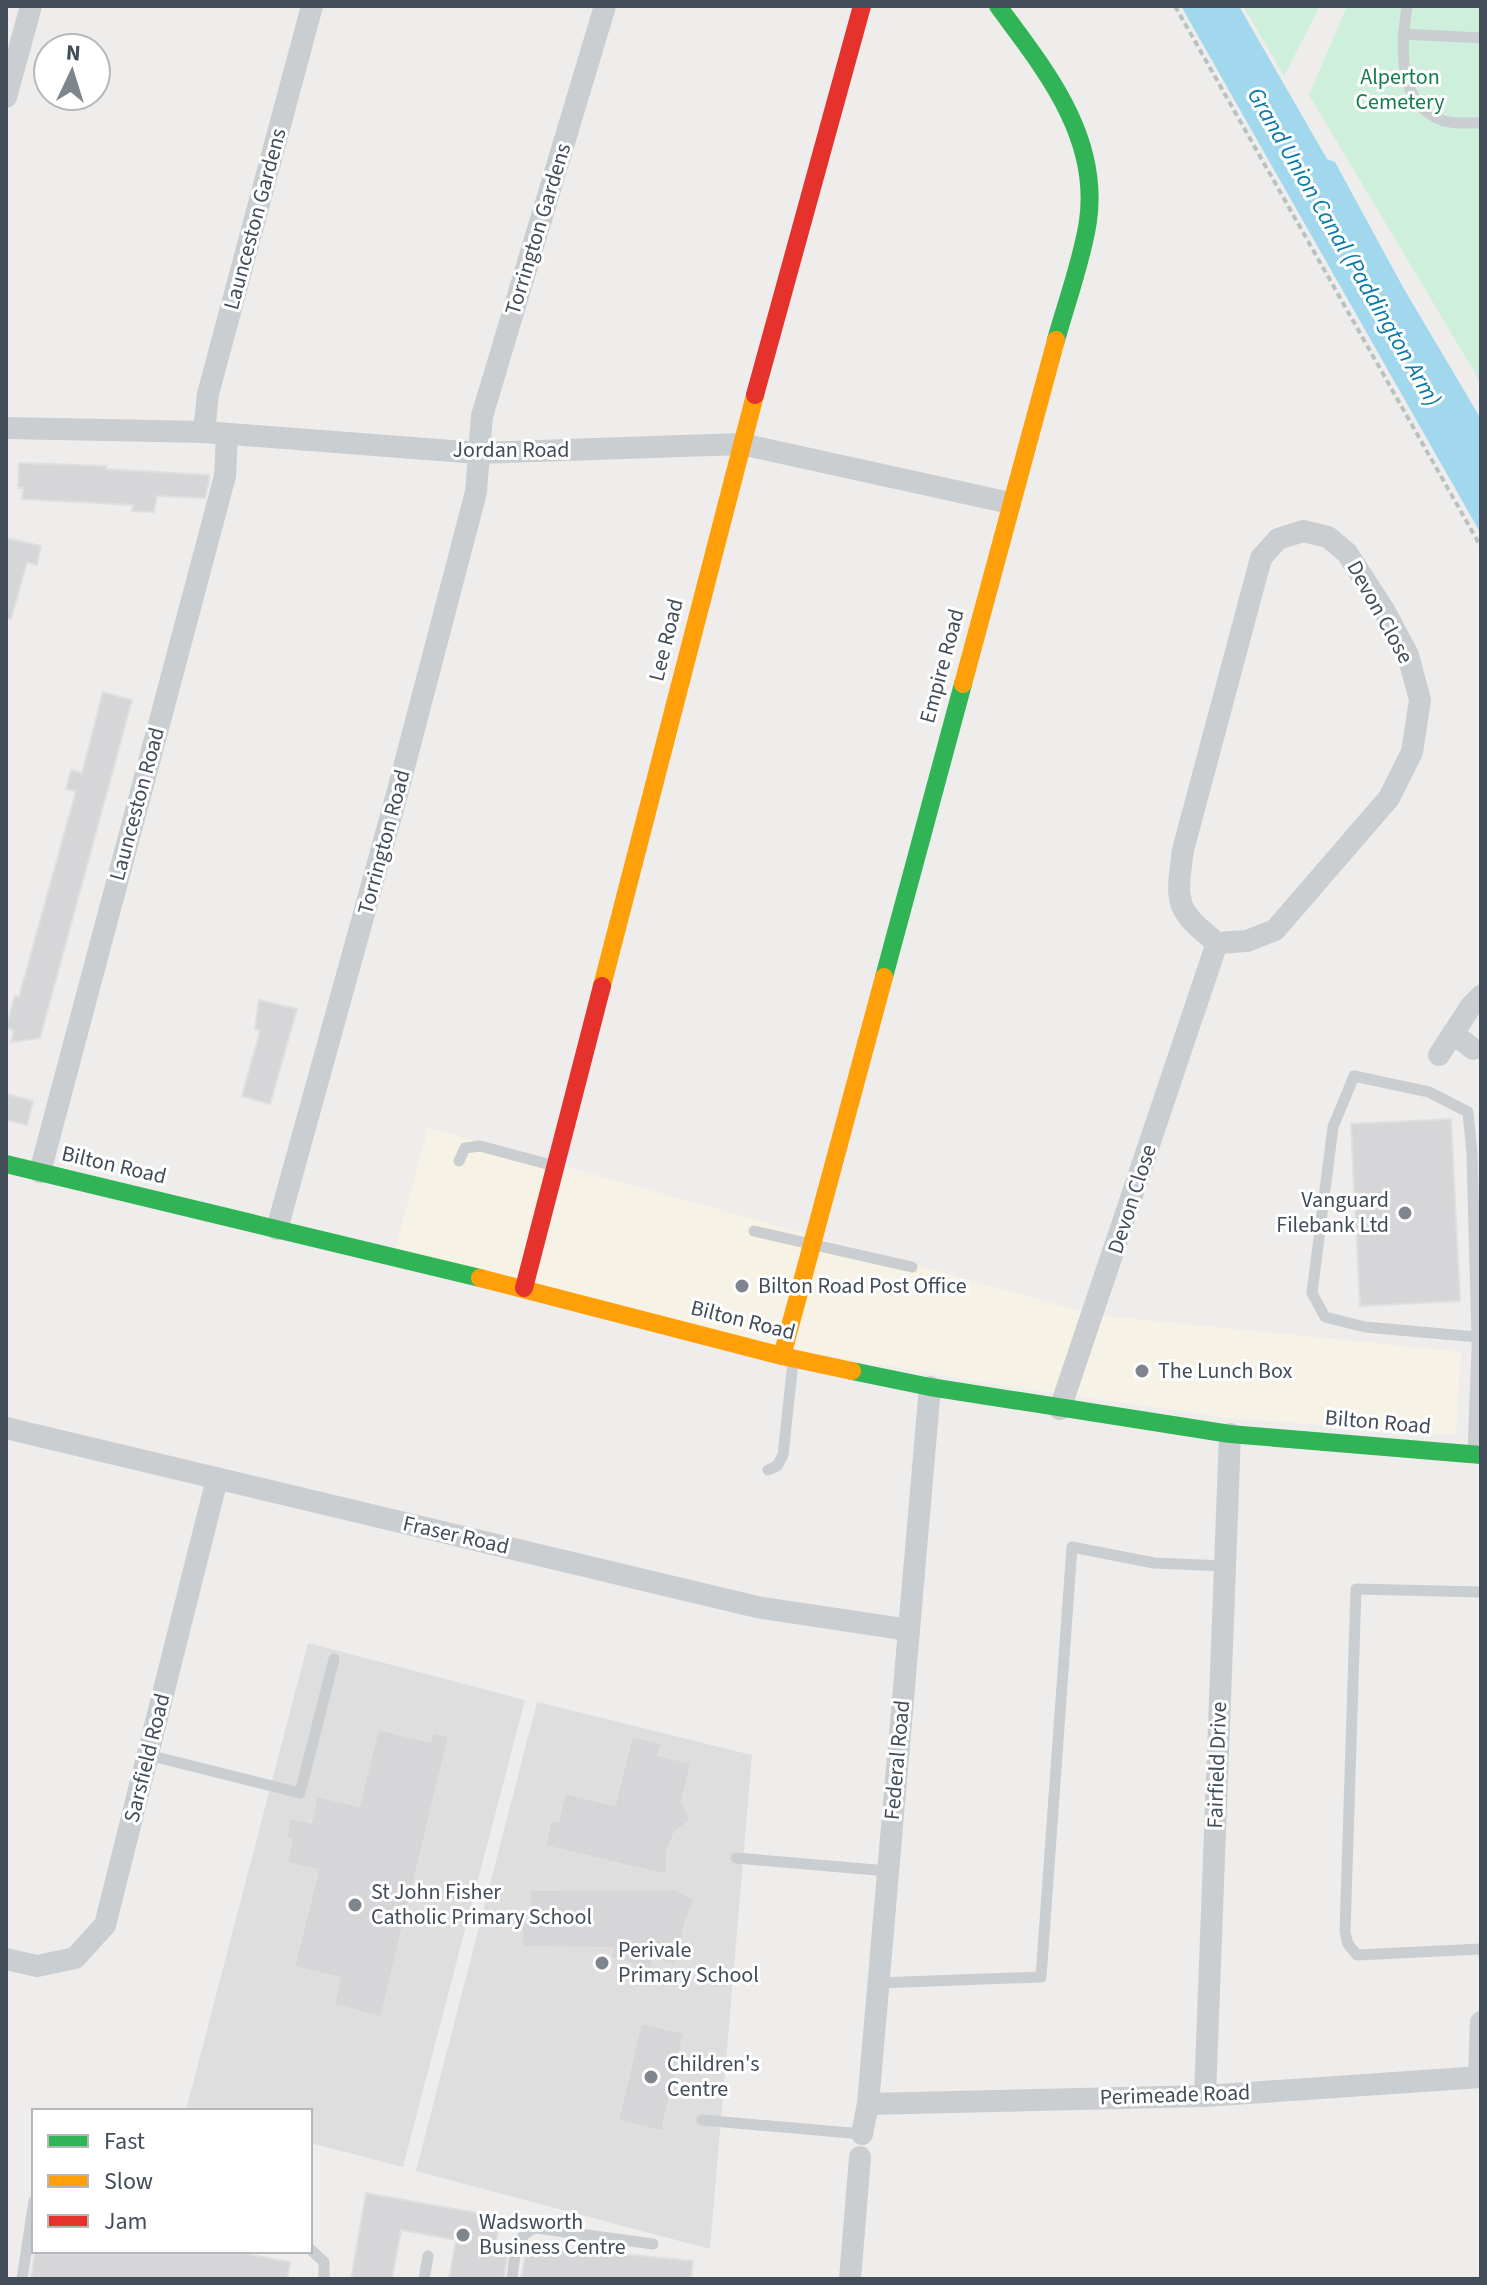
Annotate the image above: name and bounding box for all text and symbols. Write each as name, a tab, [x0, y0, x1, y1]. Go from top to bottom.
north arrow	[32, 32, 112, 112]
text: N	[65, 37, 82, 70]
park label: Alperton Cemetery	[1356, 61, 1445, 118]
water label: Grand Union Canal (Paddington Arm)	[1238, 81, 1450, 413]
street label: Launceston Gardens	[215, 125, 295, 313]
street label: Torrington Gardens	[497, 139, 579, 319]
street label: Jordan Road	[453, 434, 569, 466]
street label: Devon Close	[1339, 555, 1421, 669]
street label: Lee Road	[640, 595, 692, 685]
street label: Empire Road	[911, 605, 973, 727]
street label: Launceston Road	[101, 724, 173, 884]
street label: Torrington Road	[349, 766, 419, 918]
street label: Bilton Road	[58, 1137, 170, 1193]
street label: Devon Close	[1099, 1140, 1165, 1258]
place label: Vanguard Filebank Ltd	[1276, 1184, 1389, 1241]
marker: Vanguard Filebank Ltd	[1396, 1204, 1414, 1222]
place label: Bilton Road Post Office	[758, 1270, 967, 1302]
marker: Bilton Road Post Office	[733, 1277, 751, 1295]
street label: Bilton Road	[687, 1292, 799, 1348]
place label: The Lunch Box	[1158, 1355, 1292, 1387]
marker: The Lunch Box	[1133, 1362, 1151, 1380]
street label: Bilton Road	[1323, 1401, 1433, 1443]
street label: Fraser Road	[400, 1507, 512, 1563]
street label: Sarsfield Road	[116, 1690, 178, 1826]
street label: Federal Road	[876, 1699, 918, 1821]
street label: Fairfield Drive	[1199, 1701, 1235, 1829]
place label: St John Fisher Catholic Primary School	[371, 1876, 592, 1933]
marker: St John Fisher Catholic Primary School	[346, 1896, 364, 1914]
place label: Perivale Primary School	[618, 1934, 759, 1991]
marker: Perivale Primary School	[593, 1954, 611, 1972]
place label: Children's Centre	[667, 2048, 759, 2105]
marker: Children's Centre	[642, 2068, 660, 2086]
street label: Perimeade Road	[1099, 2076, 1251, 2114]
legend	[32, 2109, 312, 2253]
text: Fast	[104, 2124, 145, 2159]
text: Slow	[104, 2164, 153, 2199]
text: Jam	[104, 2204, 148, 2239]
place label: Wadsworth Business Centre	[479, 2206, 626, 2263]
marker: Wadsworth Business Centre	[454, 2226, 472, 2244]

